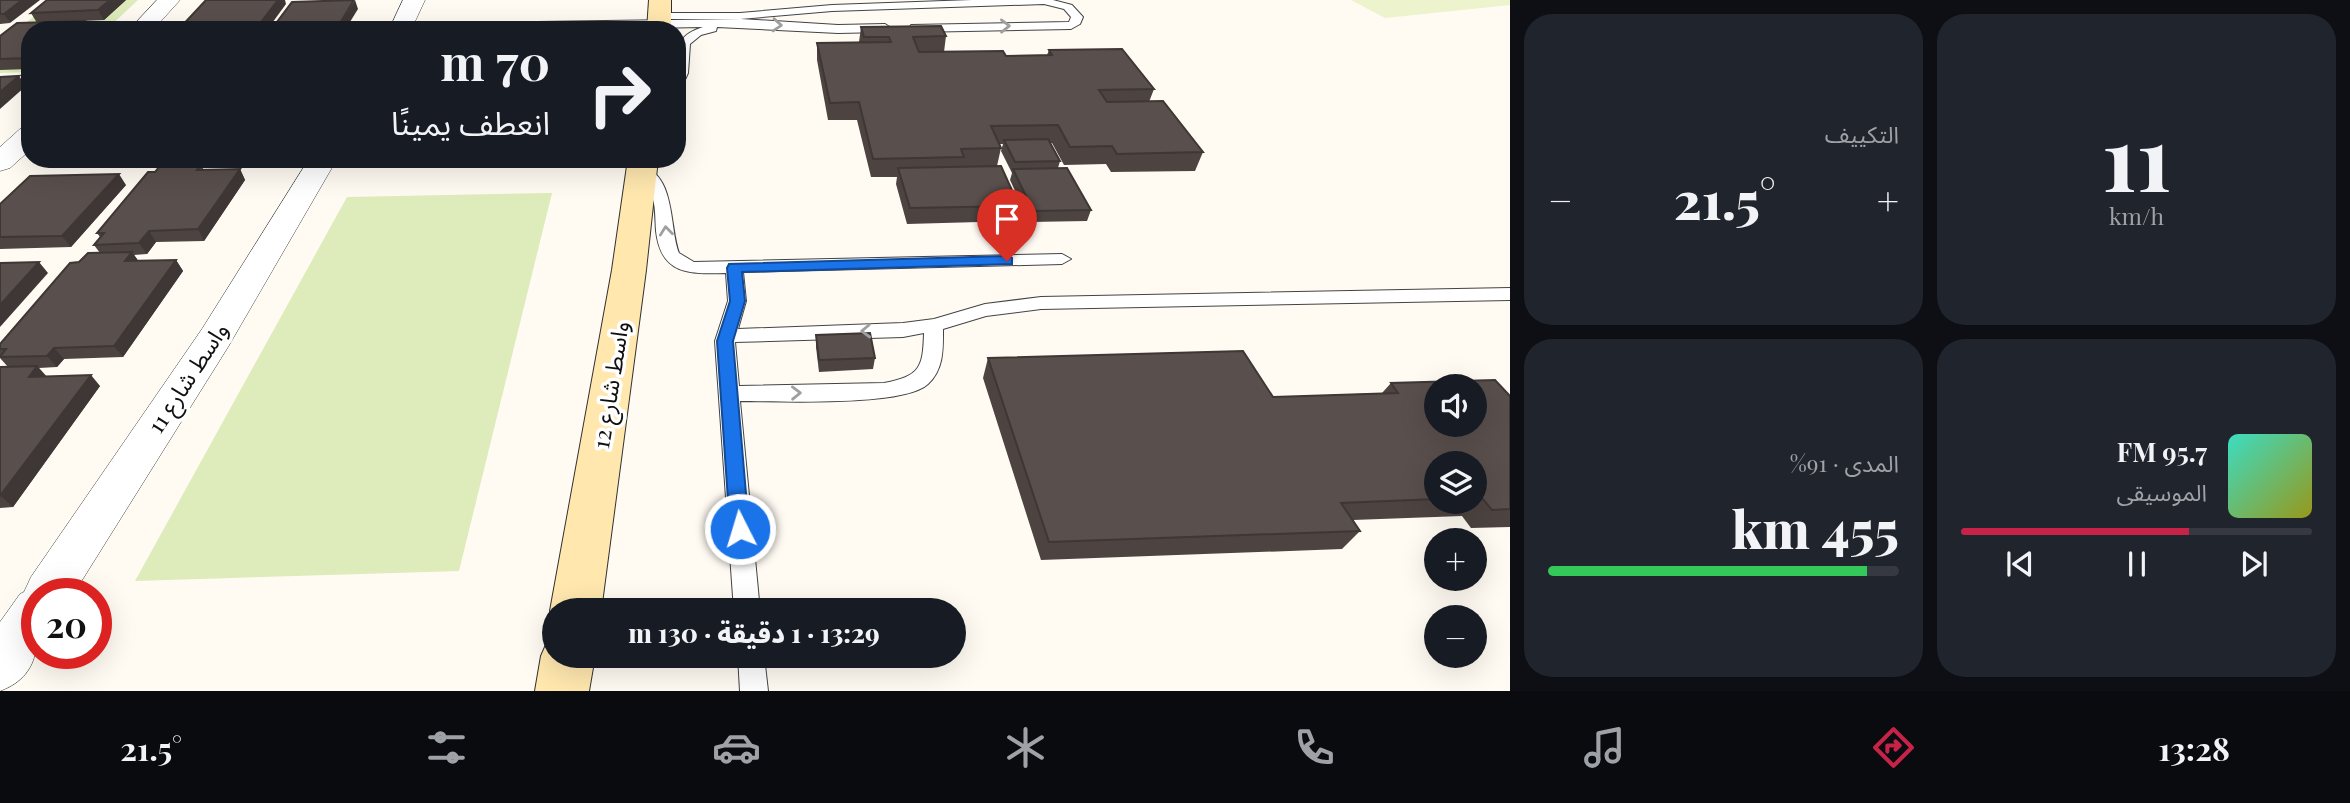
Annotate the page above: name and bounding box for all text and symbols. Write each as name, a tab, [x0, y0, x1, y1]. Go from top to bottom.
one-way arrow	[772, 17, 783, 32]
one-way arrow	[999, 19, 1010, 34]
text: 70 m	[440, 28, 550, 93]
icon: right	[574, 49, 665, 140]
text: 11	[2102, 94, 2171, 215]
text: انعطف يمينًا	[391, 100, 550, 143]
text: التكييف	[1825, 118, 1899, 149]
text: 21.5°	[1674, 164, 1776, 233]
text: −	[1548, 174, 1573, 225]
text: +	[1877, 174, 1899, 225]
pin	[977, 189, 1037, 261]
icon: arrive	[988, 200, 1026, 238]
text: km/h	[2109, 200, 2164, 231]
one-way arrow	[659, 225, 674, 236]
street label: واسط شارع 11	[139, 316, 237, 440]
street label: واسط شارع 12	[584, 319, 638, 451]
one-way arrow	[860, 324, 871, 339]
map controls	[1424, 374, 1487, 668]
button: sound	[1424, 374, 1487, 437]
one-way arrow	[791, 385, 802, 401]
text: 95.7 FM	[2117, 434, 2207, 469]
text: المدى · 91%	[1790, 447, 1899, 478]
button: layers	[1424, 451, 1487, 514]
text: الموسيقى	[2116, 476, 2207, 507]
position arrow	[703, 492, 777, 566]
text: 455 km	[1731, 493, 1899, 562]
button: +	[1424, 528, 1487, 591]
icon: previous	[2001, 545, 2039, 583]
icon: pause	[2118, 545, 2156, 583]
icon: next	[2235, 545, 2273, 583]
speed limit sign: 20	[21, 578, 112, 669]
button: −	[1424, 605, 1487, 668]
text: 13:29 · 1 دقيقة · 130 m	[628, 615, 880, 650]
icon: filters	[422, 723, 471, 772]
icon: car	[712, 723, 761, 772]
icon: climate	[1001, 723, 1050, 772]
icon: phone	[1290, 723, 1339, 772]
icon: music	[1580, 723, 1629, 772]
icon: directions	[1869, 723, 1918, 772]
text: 21.5°	[120, 726, 182, 769]
text: 13:28	[2158, 726, 2230, 769]

